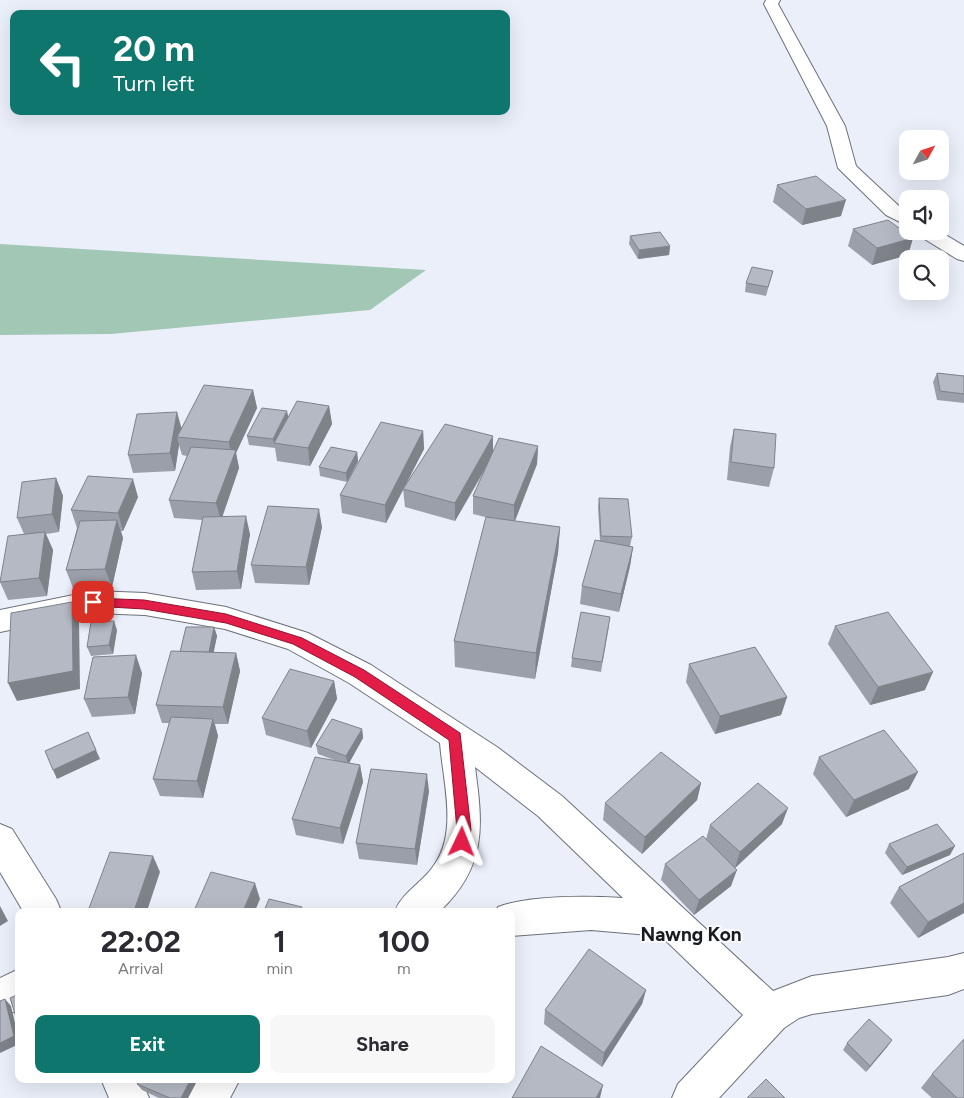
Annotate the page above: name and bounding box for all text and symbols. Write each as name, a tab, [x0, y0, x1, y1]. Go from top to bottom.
text: 20 m	[113, 28, 195, 70]
icon: left	[30, 30, 95, 95]
text: Turn left	[113, 70, 195, 97]
north arrow	[899, 130, 949, 180]
map controls	[899, 130, 949, 300]
button: sound	[899, 190, 949, 240]
button: search	[899, 250, 949, 300]
pin	[72, 581, 114, 623]
icon: arrive	[79, 588, 107, 616]
position arrow	[435, 815, 487, 867]
text: 22:02	[100, 923, 181, 960]
text: 1	[273, 923, 286, 960]
text: 100	[378, 923, 430, 960]
district label: Nawng Kon	[640, 923, 742, 946]
text: Arrival	[118, 959, 163, 978]
text: min	[266, 959, 293, 978]
text: m	[397, 959, 411, 978]
button: Exit	[35, 1015, 260, 1073]
button: Share	[270, 1015, 495, 1073]

